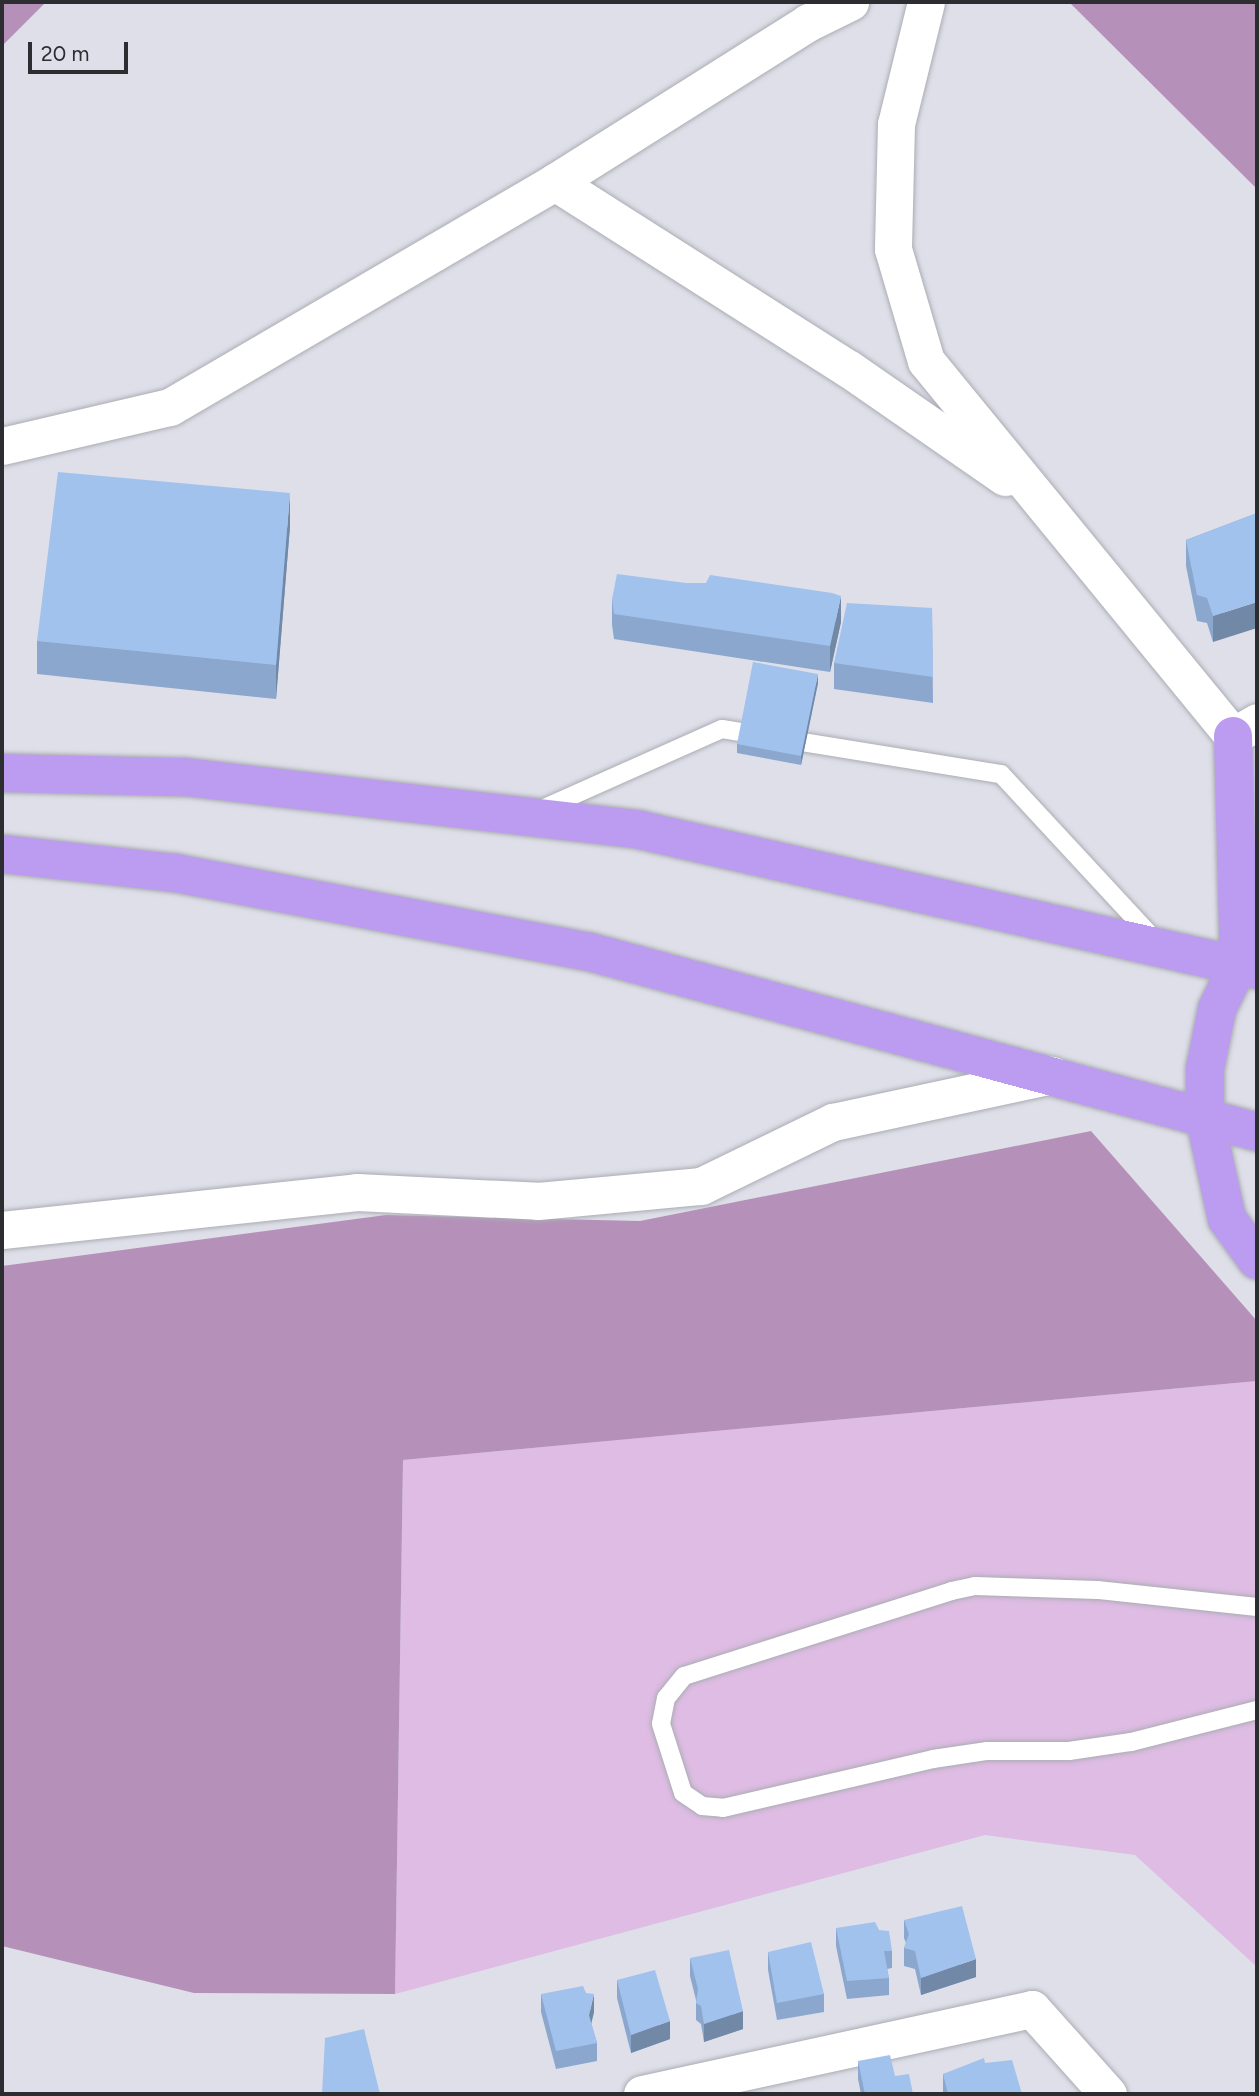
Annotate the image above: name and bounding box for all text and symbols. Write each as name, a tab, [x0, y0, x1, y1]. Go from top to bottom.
scale bar	[32, 28, 131, 72]
text: 20 m	[41, 41, 89, 66]

